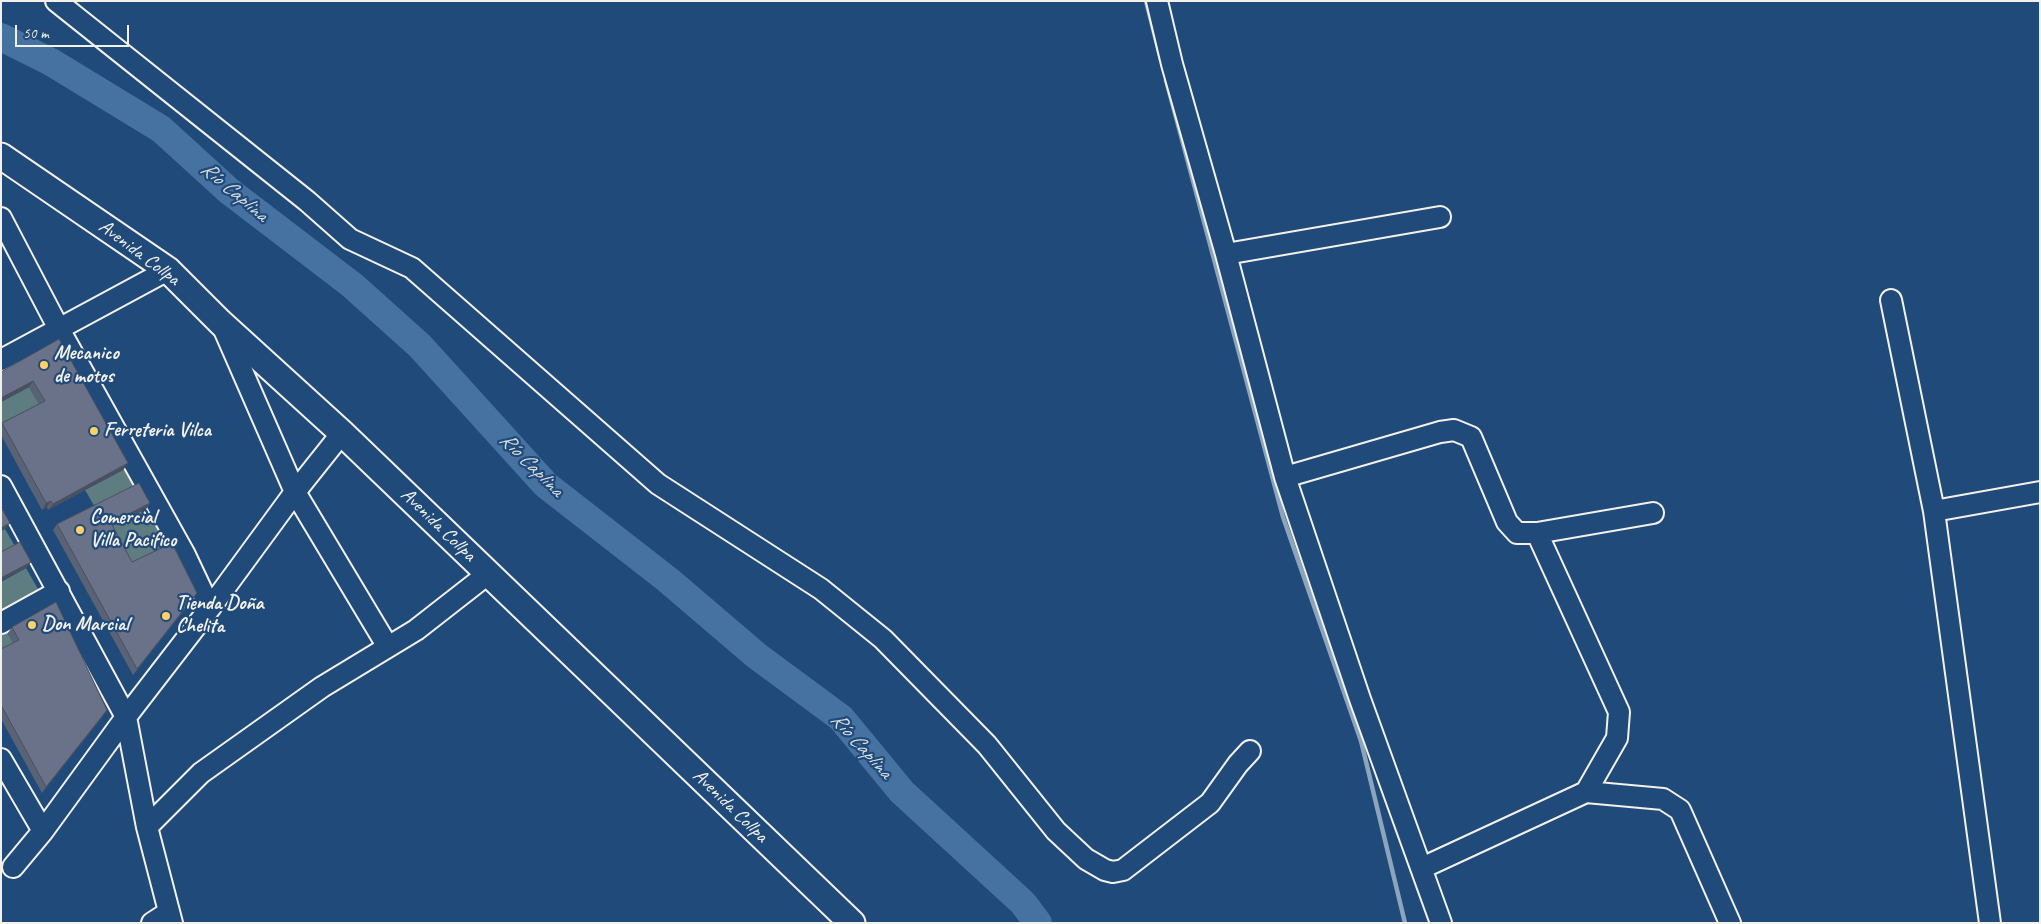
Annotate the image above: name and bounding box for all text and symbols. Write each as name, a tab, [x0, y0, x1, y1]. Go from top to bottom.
scale bar	[18, 15, 131, 47]
text: 50 m	[23, 24, 49, 43]
water label: Río Caplina	[195, 157, 273, 227]
street label: Avenida Collpa	[94, 215, 184, 291]
place label: Mecanico de motos	[54, 342, 119, 389]
marker: Mecanico de motos	[38, 359, 50, 371]
place label: Ferreteria Vilca	[104, 419, 211, 443]
marker: Ferreteria Vilca	[88, 425, 100, 437]
water label: Río Caplina	[494, 428, 568, 502]
street label: Avenida Collpa	[395, 483, 481, 567]
place label: Comercial Villa Pacifico	[90, 506, 176, 553]
marker: Comercial Villa Pacifico	[74, 524, 86, 536]
place label: Tienda Doña Chelita	[176, 592, 263, 639]
marker: Tienda Doña Chelita	[160, 610, 172, 622]
place label: Don Marcial	[42, 613, 129, 637]
marker: Don Marcial	[26, 619, 38, 631]
water label: Río Caplina	[825, 708, 897, 784]
street label: Avenida Collpa	[687, 764, 773, 848]

